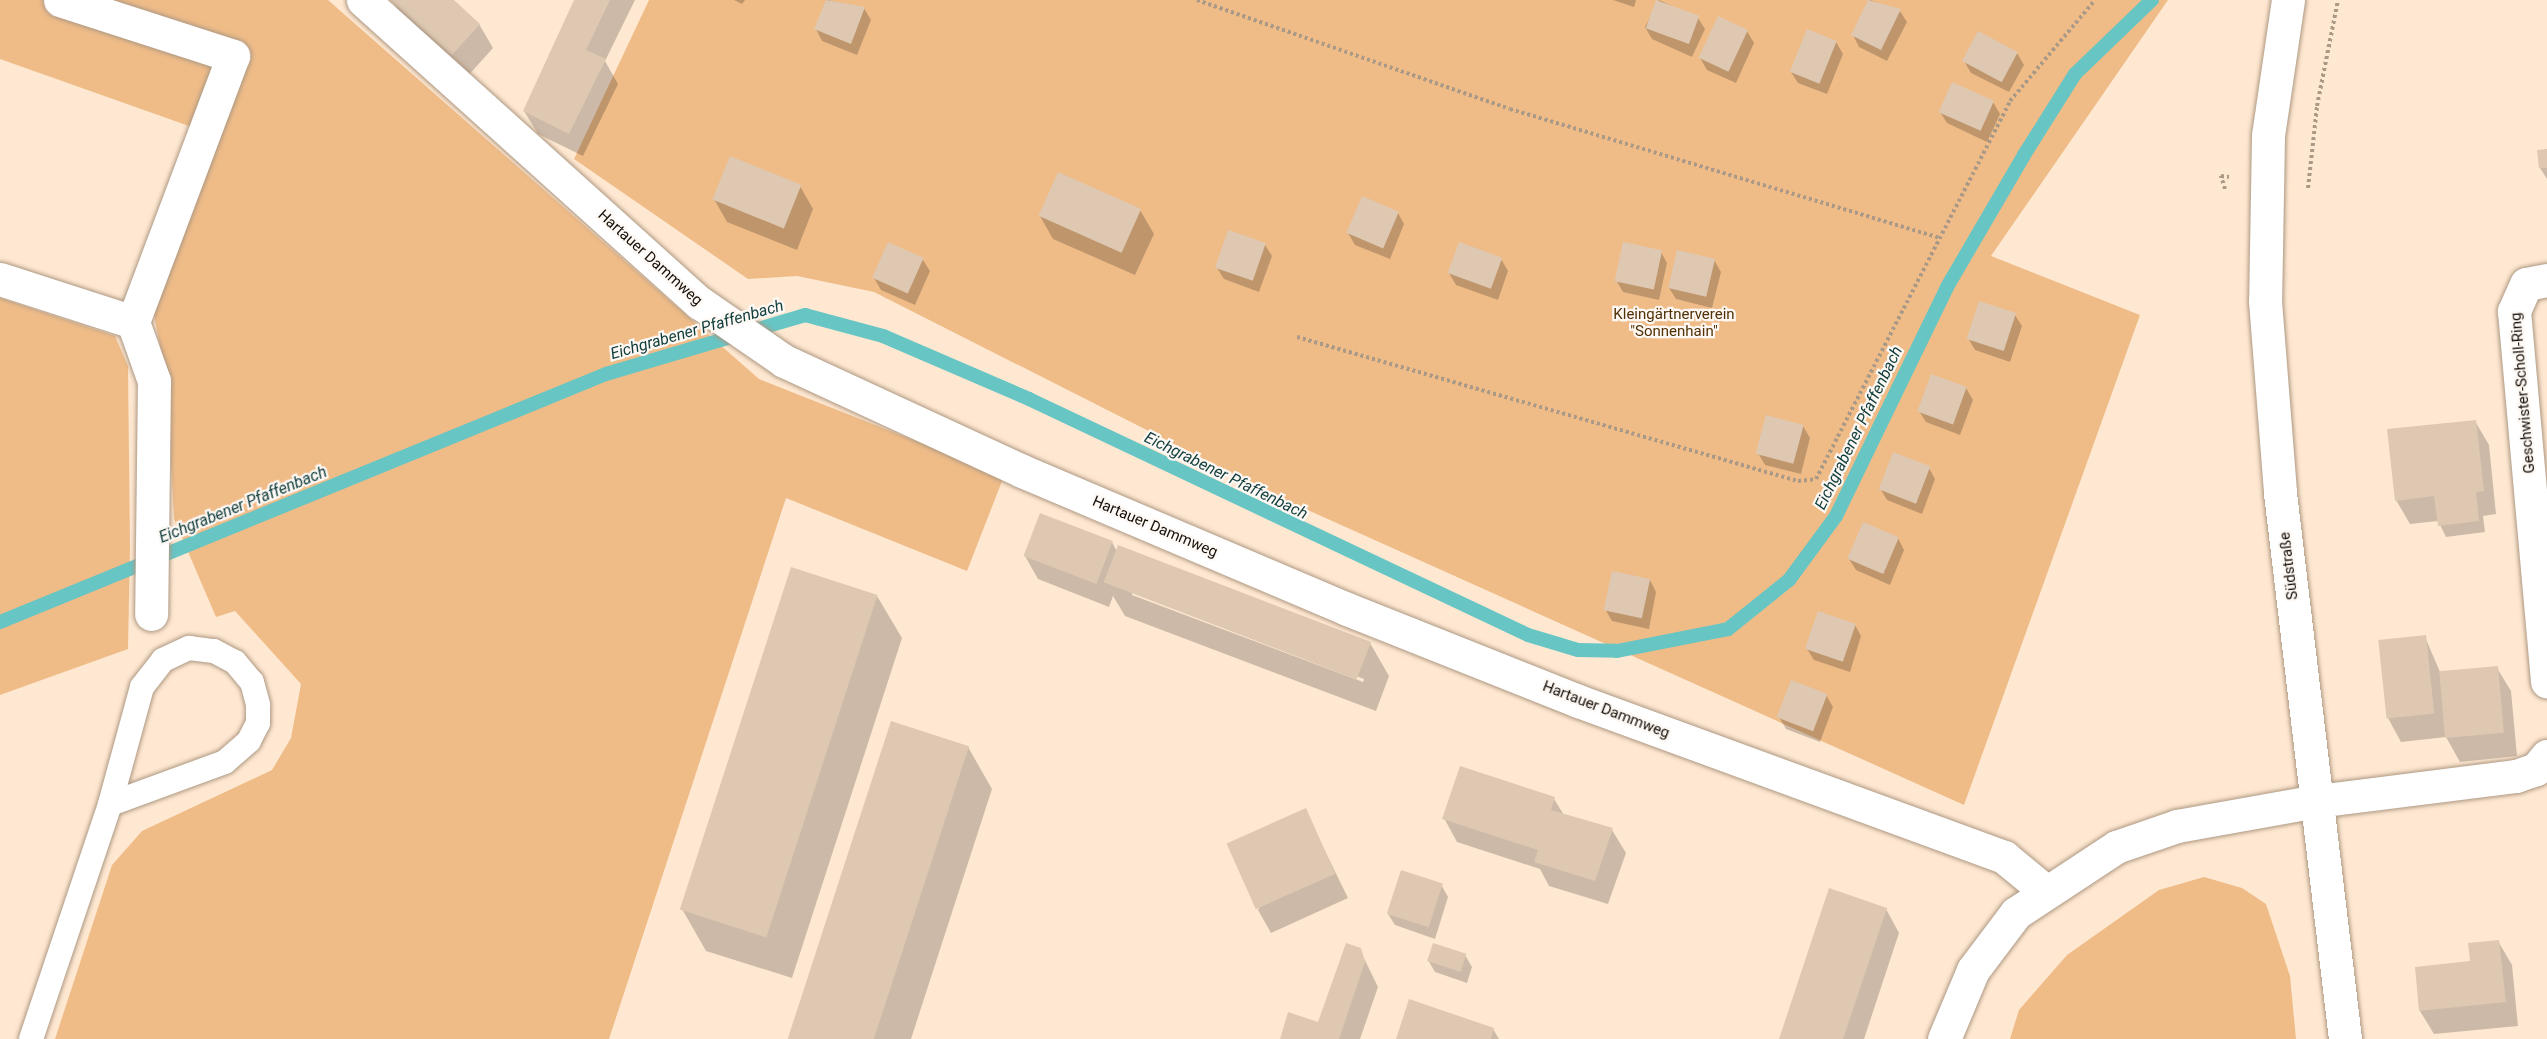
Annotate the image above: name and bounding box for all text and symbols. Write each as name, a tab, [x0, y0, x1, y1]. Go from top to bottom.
street label: Hartauer Dammweg	[594, 206, 706, 310]
water label: Eichgrabener Pfaffenbach	[608, 296, 786, 364]
park label: Kleingärtnerverein "Sonnenhain"	[1613, 305, 1735, 340]
street label: Geschwister-Scholl-Ring	[2507, 312, 2539, 474]
water label: Eichgrabener Pfaffenbach	[1811, 343, 1907, 513]
water label: Eichgrabener Pfaffenbach	[1141, 428, 1311, 524]
water label: Eichgrabener Pfaffenbach	[156, 463, 330, 547]
street label: Hartauer Dammweg	[1090, 492, 1220, 562]
street label: Südstraße	[2276, 531, 2302, 601]
street label: Hartauer Dammweg	[1540, 678, 1672, 742]

